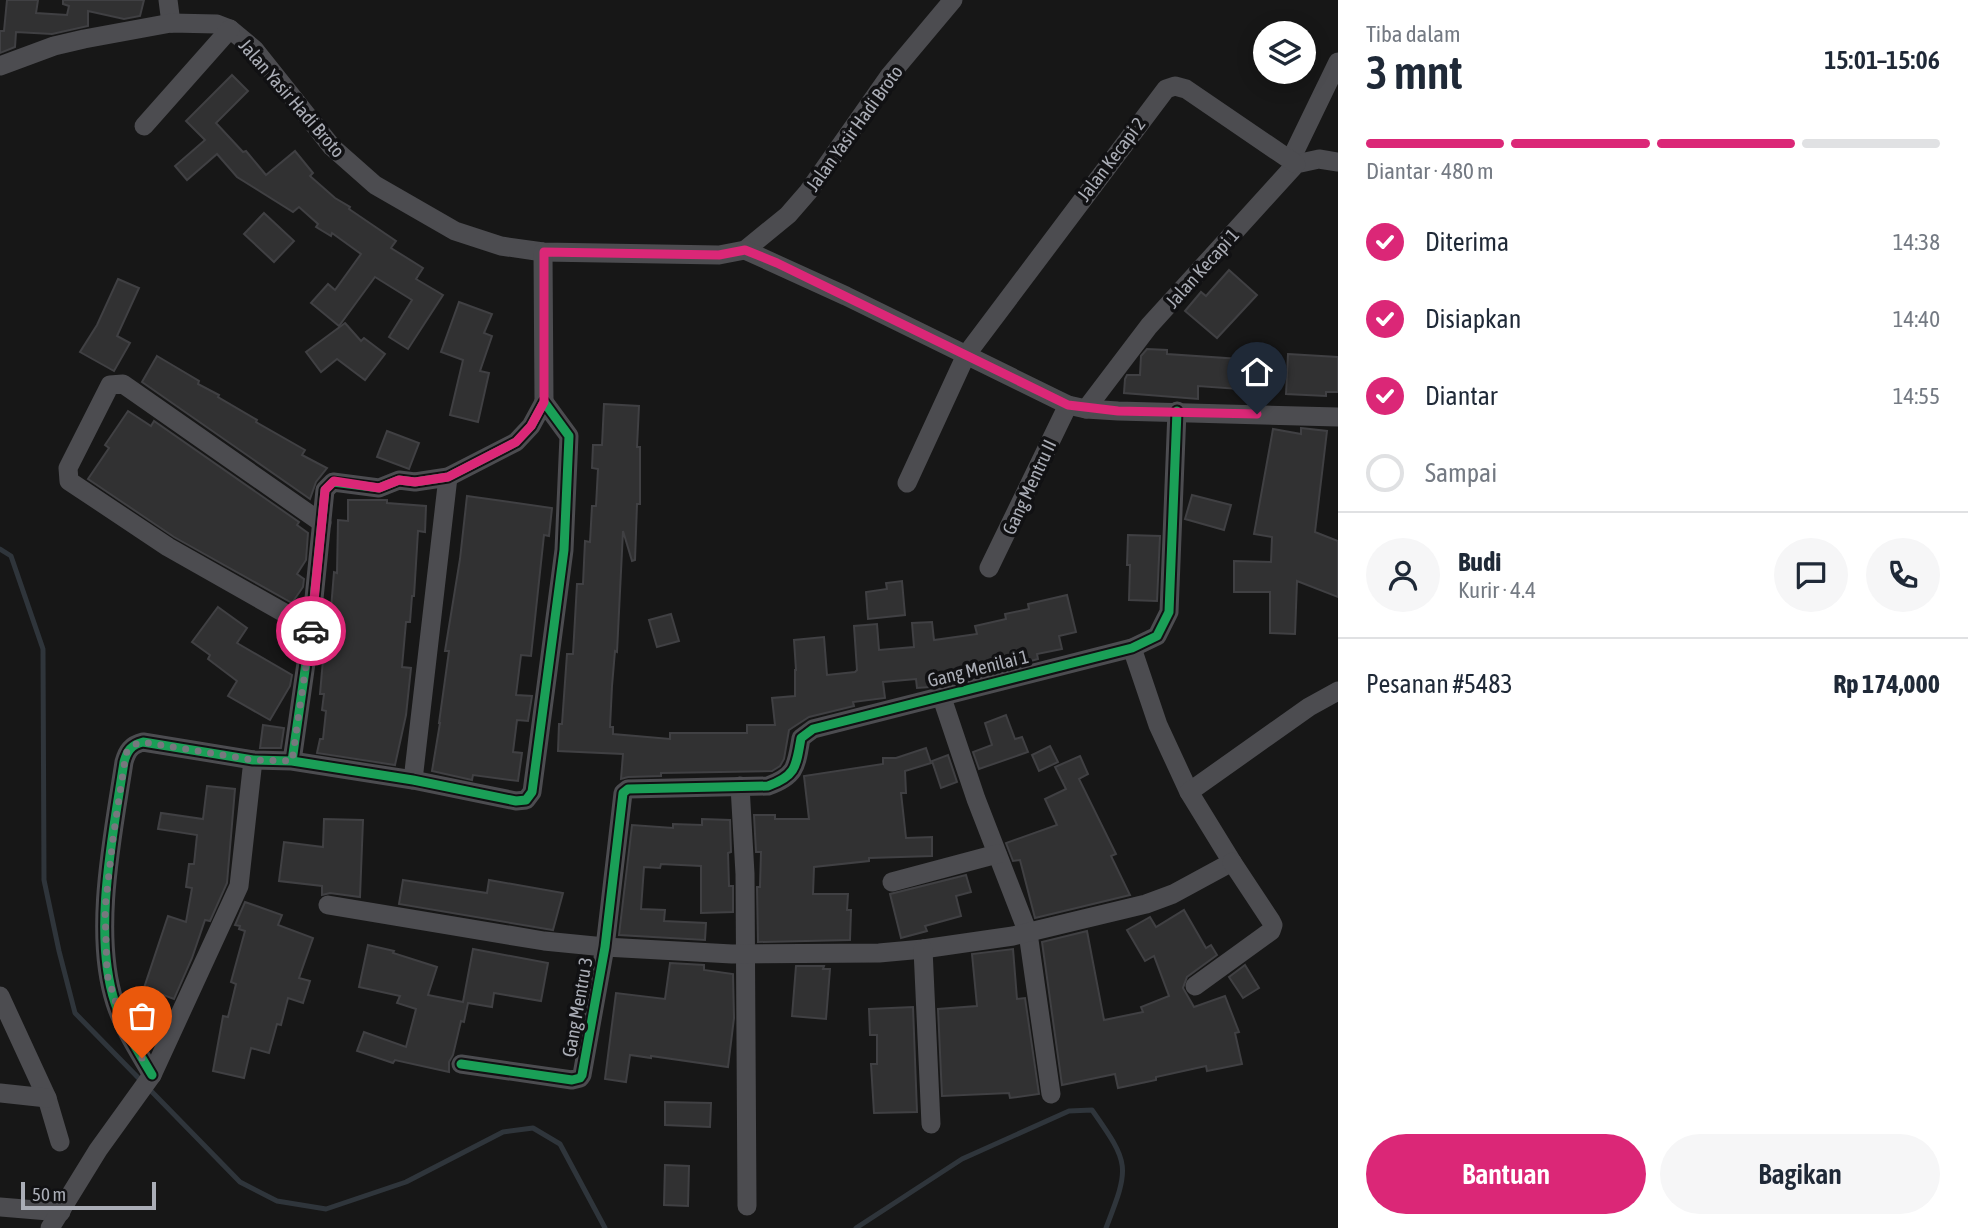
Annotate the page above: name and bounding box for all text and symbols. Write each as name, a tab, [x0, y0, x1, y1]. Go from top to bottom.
map controls	[1253, 21, 1316, 84]
button: layers	[1253, 21, 1316, 84]
text: Tiba dalam	[1366, 21, 1461, 47]
street label: Jalan Yasir Hadi Broto	[235, 34, 349, 162]
text: 15:01–15:06	[1824, 45, 1940, 75]
text: 3 mnt	[1366, 46, 1463, 99]
street label: Jalan Yasir Hadi Broto	[801, 61, 907, 195]
street label: Jalan Kecapi 2	[1072, 113, 1150, 205]
text: Diantar · 480 m	[1366, 158, 1494, 184]
icon: check	[1366, 223, 1404, 261]
street label: Jalan Kecapi 1	[1161, 224, 1243, 312]
text: Diterima	[1425, 227, 1509, 257]
text: 14:38	[1893, 229, 1940, 255]
icon: check	[1366, 300, 1404, 338]
text: Disiapkan	[1425, 304, 1521, 334]
text: 14:40	[1893, 306, 1940, 332]
pin	[1227, 342, 1287, 414]
icon: home	[1238, 353, 1276, 391]
icon: check	[1366, 377, 1404, 415]
text: Diantar	[1425, 381, 1498, 411]
text: 14:55	[1893, 383, 1940, 409]
street label: Gang Mentru II	[997, 436, 1061, 538]
text: Sampai	[1425, 458, 1497, 488]
button: person	[1366, 538, 1440, 612]
button: chat	[1774, 538, 1848, 612]
button: phone	[1866, 538, 1940, 612]
text: Budi	[1458, 547, 1501, 577]
text: Kurir · 4.4	[1458, 577, 1536, 603]
courier	[276, 596, 346, 666]
icon: car	[292, 612, 330, 650]
street label: Gang Menilai 1	[925, 645, 1031, 691]
text: Pesanan #5483	[1366, 669, 1513, 699]
text: Rp 174,000	[1833, 669, 1940, 699]
street label: Gang Mentru 3	[557, 955, 597, 1059]
pin	[112, 986, 172, 1058]
icon: bag	[123, 997, 161, 1035]
button: Bantuan	[1366, 1134, 1646, 1214]
button: Bagikan	[1660, 1134, 1940, 1214]
scale bar	[21, 1179, 156, 1211]
text: 50 m	[32, 1183, 66, 1205]

